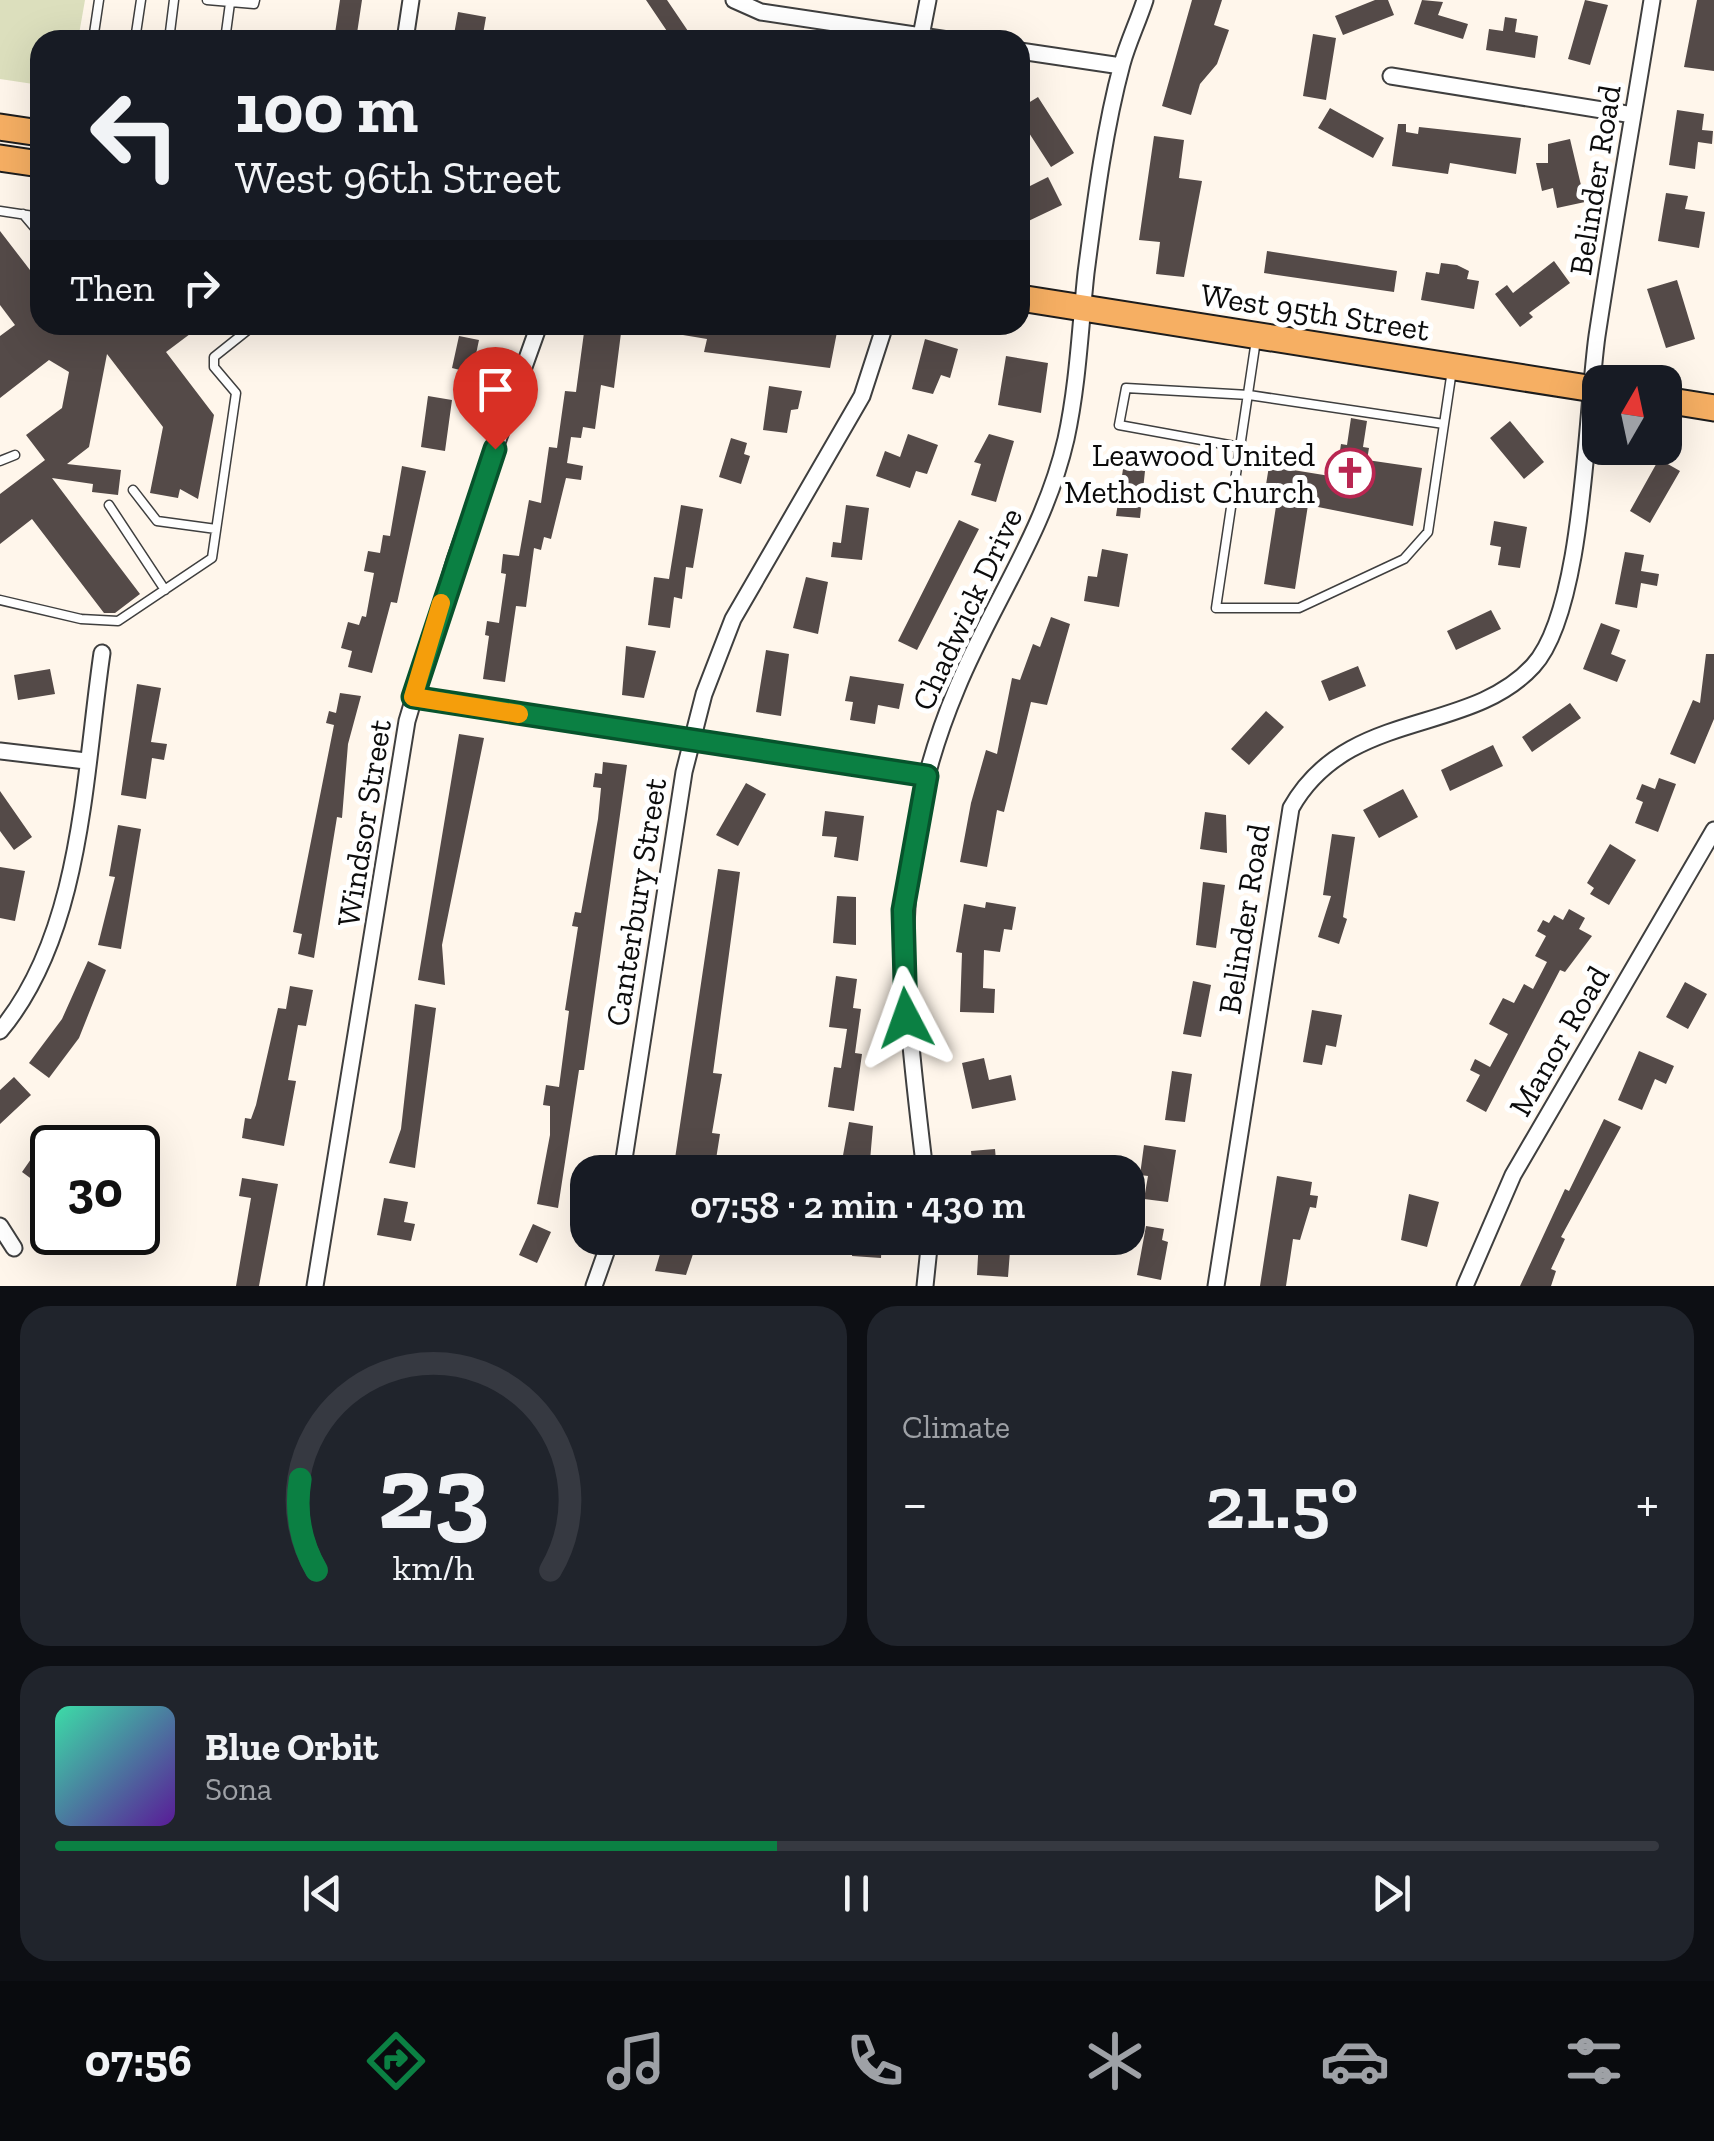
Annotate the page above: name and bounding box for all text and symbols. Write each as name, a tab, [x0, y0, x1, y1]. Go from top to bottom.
text: 100 m	[235, 66, 418, 150]
icon: left	[70, 70, 200, 200]
street label: Belinder Road	[1561, 82, 1629, 278]
text: West 96th Street	[235, 151, 561, 205]
icon: right	[174, 260, 229, 315]
text: Then	[70, 265, 154, 311]
street label: West 95th Street	[1198, 275, 1432, 349]
pin	[453, 347, 538, 450]
icon: arrive	[468, 362, 523, 417]
north arrow	[1582, 365, 1682, 465]
map controls	[1582, 365, 1682, 465]
place label: Leawood United Methodist Church	[1064, 436, 1315, 511]
church icon: Leawood United Methodist Church	[1324, 447, 1376, 499]
street label: Chadwick Drive	[904, 502, 1030, 716]
street label: Windsor Street	[329, 717, 399, 929]
street label: Canterbury Street	[598, 775, 674, 1029]
street label: Belinder Road	[1210, 821, 1278, 1017]
street label: Manor Road	[1501, 959, 1617, 1123]
position arrow	[854, 966, 958, 1070]
speed limit sign: 30	[30, 1125, 160, 1255]
text: 07:58 · 2 min · 430 m	[690, 1182, 1025, 1228]
text: Climate	[902, 1408, 1010, 1446]
text: 23	[378, 1430, 489, 1555]
text: 21.5°	[1205, 1457, 1358, 1547]
text: −	[902, 1470, 928, 1536]
text: +	[1636, 1470, 1659, 1536]
text: km/h	[393, 1546, 474, 1589]
text: Blue Orbit	[205, 1724, 378, 1770]
text: Sona	[205, 1770, 272, 1808]
icon: previous	[295, 1866, 350, 1921]
icon: pause	[829, 1866, 884, 1921]
icon: next	[1364, 1866, 1419, 1921]
icon: directions	[361, 2026, 431, 2096]
icon: music	[601, 2026, 671, 2096]
icon: phone	[840, 2026, 910, 2096]
icon: climate	[1080, 2026, 1150, 2096]
icon: car	[1320, 2026, 1390, 2096]
icon: filters	[1559, 2026, 1629, 2096]
text: 07:56	[85, 2034, 192, 2088]

